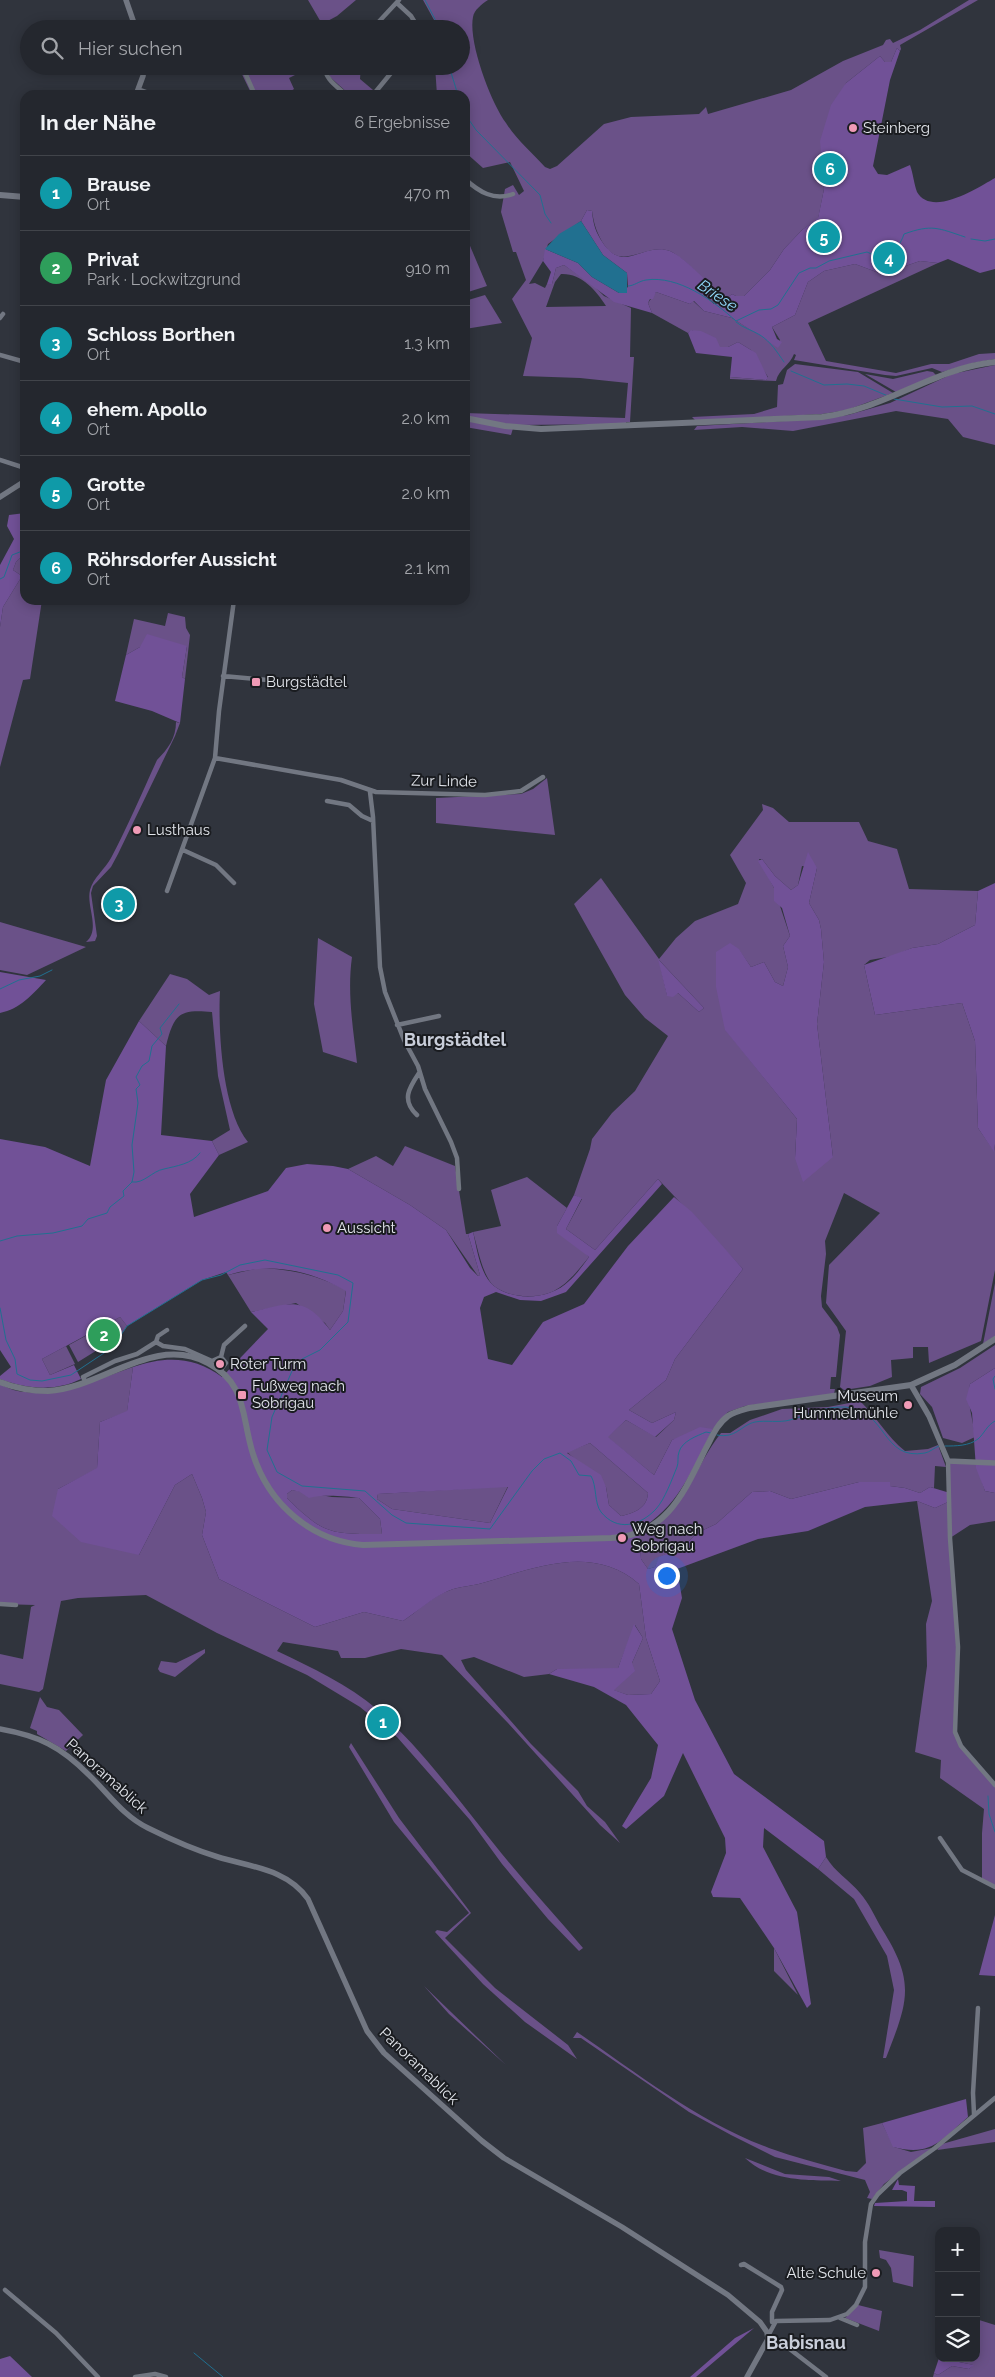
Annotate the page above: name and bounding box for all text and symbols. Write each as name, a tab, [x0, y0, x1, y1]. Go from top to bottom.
search box	[20, 20, 470, 75]
icon: search	[38, 34, 66, 62]
text: Hier suchen	[78, 37, 183, 59]
text: In der Nähe	[40, 110, 156, 135]
text: 6 Ergebnisse	[354, 113, 450, 132]
place label: Steinberg	[863, 119, 930, 137]
marker: Steinberg	[847, 122, 859, 134]
pin: 6	[814, 150, 846, 188]
text: Brause	[87, 173, 151, 195]
text: 1	[52, 184, 60, 203]
text: 470 m	[404, 184, 450, 203]
text: Ort	[87, 195, 110, 214]
pin: 5	[808, 218, 840, 256]
pin: 4	[873, 239, 905, 277]
text: Privat	[87, 248, 139, 270]
text: 2	[51, 259, 61, 278]
text: 910 m	[405, 259, 450, 278]
text: Park · Lockwitzgrund	[87, 270, 241, 289]
water label: Briese	[694, 275, 742, 316]
text: Schloss Borthen	[87, 323, 235, 345]
text: 3	[52, 334, 60, 353]
text: 1.3 km	[404, 334, 450, 353]
text: Ort	[87, 345, 110, 364]
text: ehem. Apollo	[87, 398, 207, 420]
text: 4	[51, 409, 61, 428]
text: 2.0 km	[402, 409, 450, 428]
text: Ort	[87, 420, 110, 439]
text: Grotte	[87, 473, 145, 495]
text: 5	[52, 484, 60, 503]
text: 2.0 km	[402, 484, 450, 503]
text: Ort	[87, 495, 110, 514]
text: Röhrsdorfer Aussicht	[87, 548, 277, 570]
text: 6	[51, 559, 61, 578]
text: 2.1 km	[405, 559, 450, 578]
text: Ort	[87, 570, 110, 589]
place label: Burgstädtel	[266, 673, 348, 691]
marker: Burgstädtel	[250, 676, 262, 688]
street label: Zur Linde	[411, 771, 477, 791]
place label: Lusthaus	[147, 821, 210, 839]
marker: Lusthaus	[131, 824, 143, 836]
pin: 3	[103, 885, 135, 923]
district label: Burgstädtel	[404, 1029, 507, 1050]
place label: Aussicht	[337, 1219, 396, 1237]
marker: Aussicht	[321, 1222, 333, 1234]
pin: 2	[88, 1316, 120, 1354]
place label: Roter Turm	[230, 1355, 306, 1373]
marker: Roter Turm	[214, 1358, 226, 1370]
place label: Fußweg nach Sobrigau	[252, 1377, 345, 1412]
place label: Museum Hummelmühle	[793, 1387, 898, 1422]
marker: Fußweg nach Sobrigau	[236, 1389, 248, 1401]
marker: Museum Hummelmühle	[902, 1399, 914, 1411]
place label: Weg nach Sobrigau	[632, 1520, 703, 1555]
marker: Weg nach Sobrigau	[616, 1532, 628, 1544]
your location	[654, 1563, 680, 1589]
pin: 1	[367, 1703, 399, 1741]
street label: Panoramablick	[63, 1735, 151, 1817]
street label: Panoramablick	[376, 2024, 462, 2108]
map controls	[935, 2227, 980, 2362]
button: +	[935, 2227, 980, 2272]
place label: Alte Schule	[786, 2264, 866, 2282]
marker: Alte Schule	[870, 2267, 882, 2279]
button: −	[935, 2272, 980, 2317]
button: layers	[935, 2317, 980, 2362]
district label: Babisnau	[766, 2332, 846, 2353]

